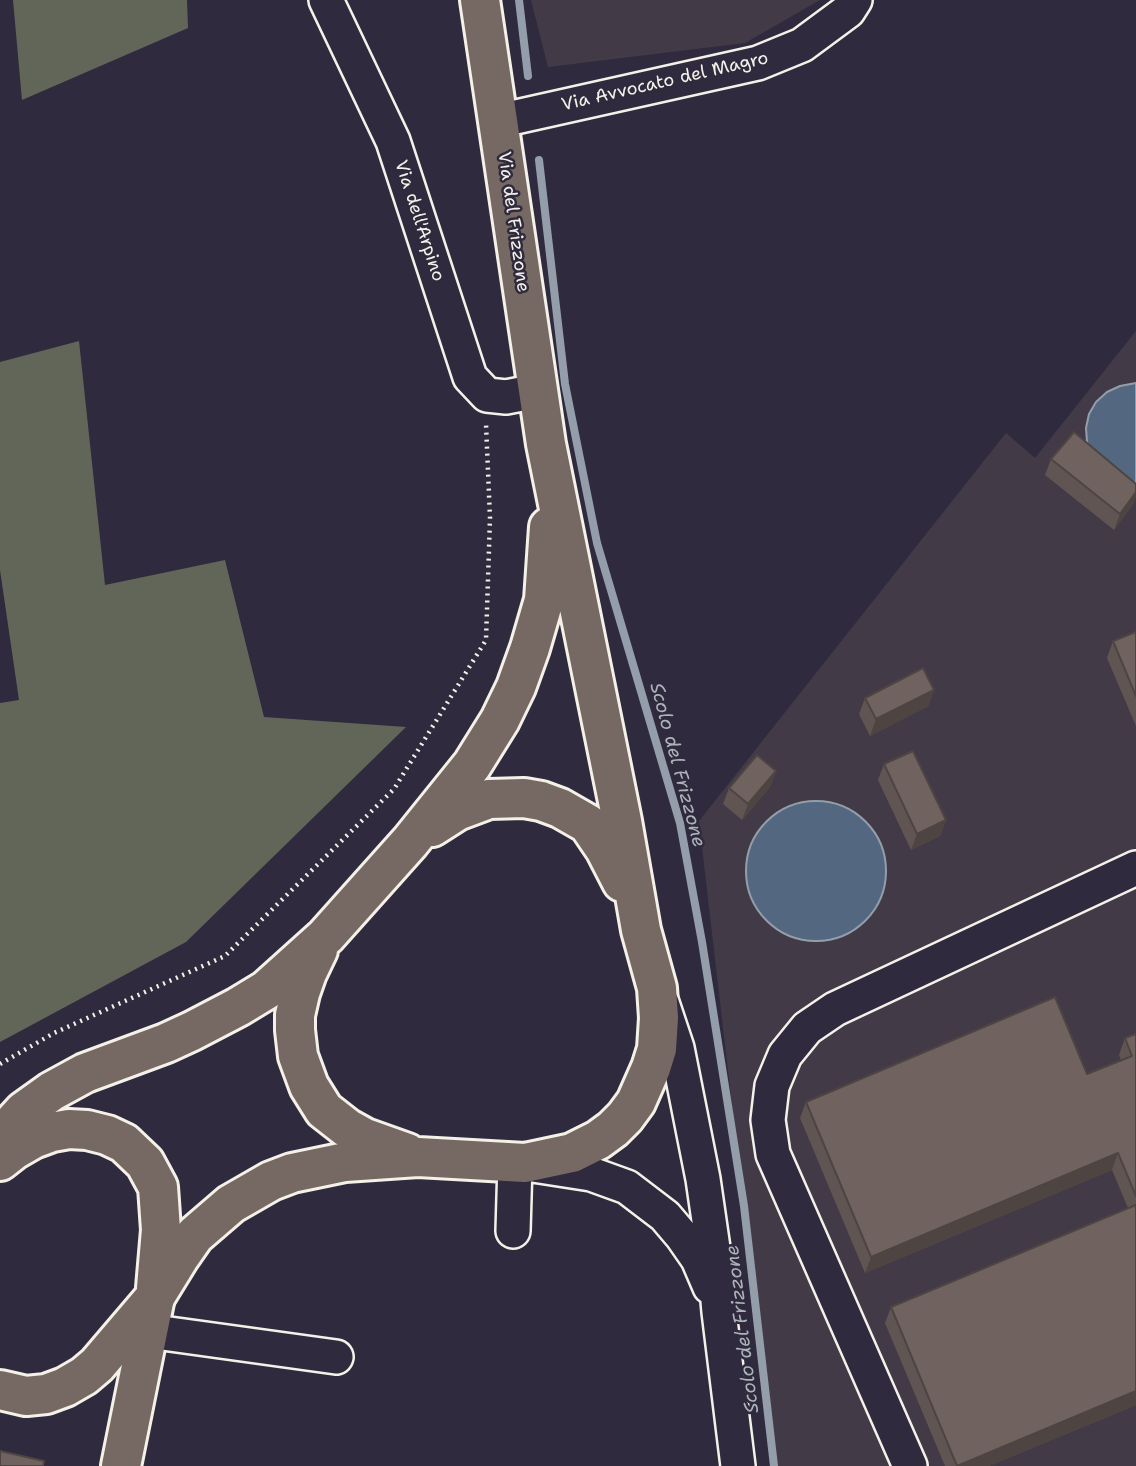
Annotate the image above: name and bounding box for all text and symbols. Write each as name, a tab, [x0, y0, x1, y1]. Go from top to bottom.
street label: Via Avvocato del Magro	[559, 48, 771, 116]
street label: Via del Frizzone	[492, 150, 534, 294]
street label: Via dell'Arpino	[389, 158, 449, 284]
water label: Scolo del Frizzone	[644, 680, 710, 850]
water label: Scolo del Frizzone	[721, 1244, 765, 1414]

